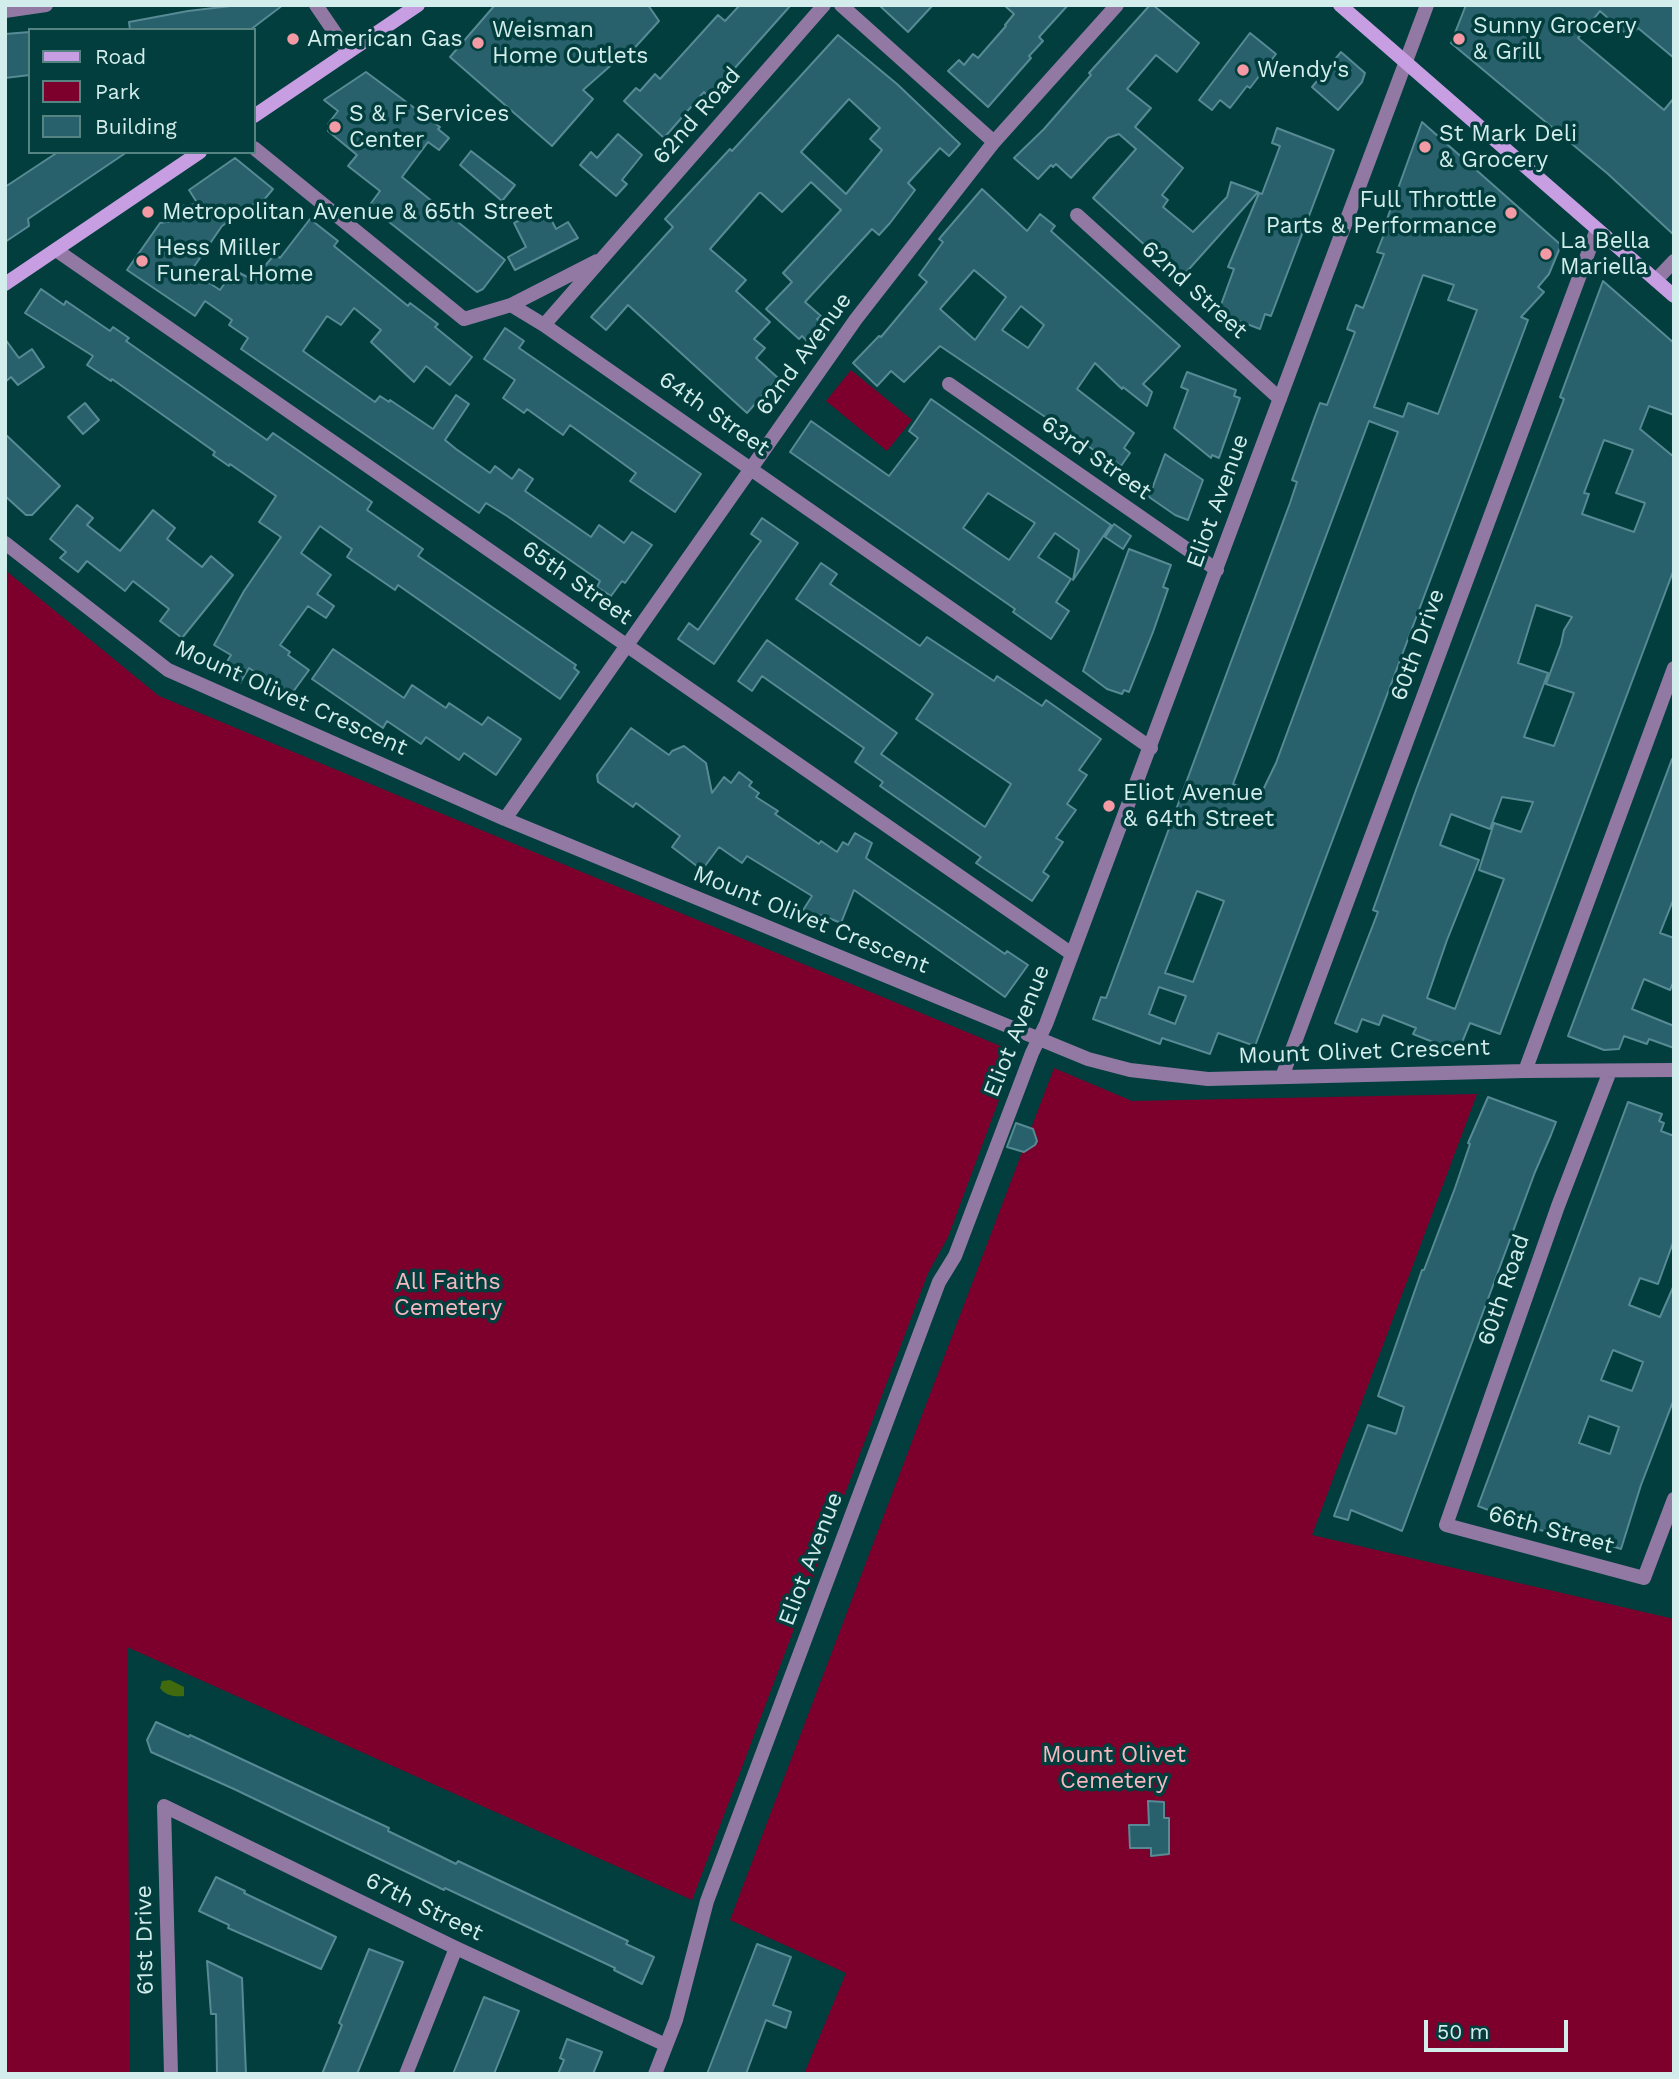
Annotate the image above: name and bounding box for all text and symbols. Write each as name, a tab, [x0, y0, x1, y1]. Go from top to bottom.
place label: Sunny Grocery & Grill	[1473, 12, 1637, 66]
place label: Weisman Home Outlets	[492, 16, 648, 70]
place label: American Gas	[307, 25, 463, 53]
legend	[28, 28, 256, 154]
marker: American Gas	[285, 31, 301, 47]
marker: Sunny Grocery & Grill	[1451, 31, 1467, 47]
marker: Weisman Home Outlets	[470, 35, 486, 51]
text: Road	[95, 44, 146, 69]
place label: Wendy's	[1257, 56, 1349, 84]
street label: 62nd Road	[647, 62, 747, 170]
marker: Wendy's	[1235, 62, 1251, 78]
text: Park	[95, 79, 140, 104]
place label: S & F Services Center	[349, 100, 509, 154]
text: Building	[95, 114, 177, 139]
marker: S & F Services Center	[327, 119, 343, 135]
place label: St Mark Deli & Grocery	[1439, 120, 1577, 174]
marker: St Mark Deli & Grocery	[1417, 139, 1433, 155]
place label: Full Throttle Parts & Performance	[1266, 186, 1497, 240]
place label: Metropolitan Avenue & 65th Street	[162, 198, 553, 226]
marker: Metropolitan Avenue & 65th Street	[140, 204, 156, 220]
marker: Full Throttle Parts & Performance	[1503, 205, 1519, 221]
place label: La Bella Mariella	[1560, 227, 1650, 281]
place label: Hess Miller Funeral Home	[156, 234, 313, 288]
street label: 62nd Street	[1135, 235, 1253, 345]
marker: La Bella Mariella	[1538, 246, 1554, 262]
marker: Hess Miller Funeral Home	[134, 253, 150, 269]
street label: 62nd Avenue	[750, 287, 858, 421]
street label: 64th Street	[653, 366, 775, 462]
street label: 63rd Street	[1036, 410, 1156, 506]
street label: Eliot Avenue	[1181, 430, 1255, 572]
street label: 65th Street	[517, 535, 637, 631]
street label: 60th Drive	[1385, 585, 1451, 705]
street label: Mount Olivet Crescent	[170, 634, 412, 762]
place label: Eliot Avenue & 64th Street	[1123, 779, 1274, 833]
marker: Eliot Avenue & 64th Street	[1101, 798, 1117, 814]
street label: Mount Olivet Crescent	[689, 860, 933, 980]
street label: Eliot Avenue	[978, 961, 1056, 1101]
street label: Mount Olivet Crescent	[1238, 1034, 1490, 1070]
street label: 60th Road	[1472, 1231, 1536, 1349]
park label: All Faiths Cemetery	[394, 1268, 502, 1322]
street label: Eliot Avenue	[773, 1489, 849, 1629]
street label: 66th Street	[1485, 1500, 1617, 1560]
park label: Mount Olivet Cemetery	[1042, 1741, 1186, 1795]
street label: 67th Street	[361, 1867, 487, 1947]
street label: 61st Drive	[130, 1885, 160, 1995]
scale bar	[1427, 2006, 1570, 2050]
text: 50 m	[1437, 2019, 1489, 2044]

